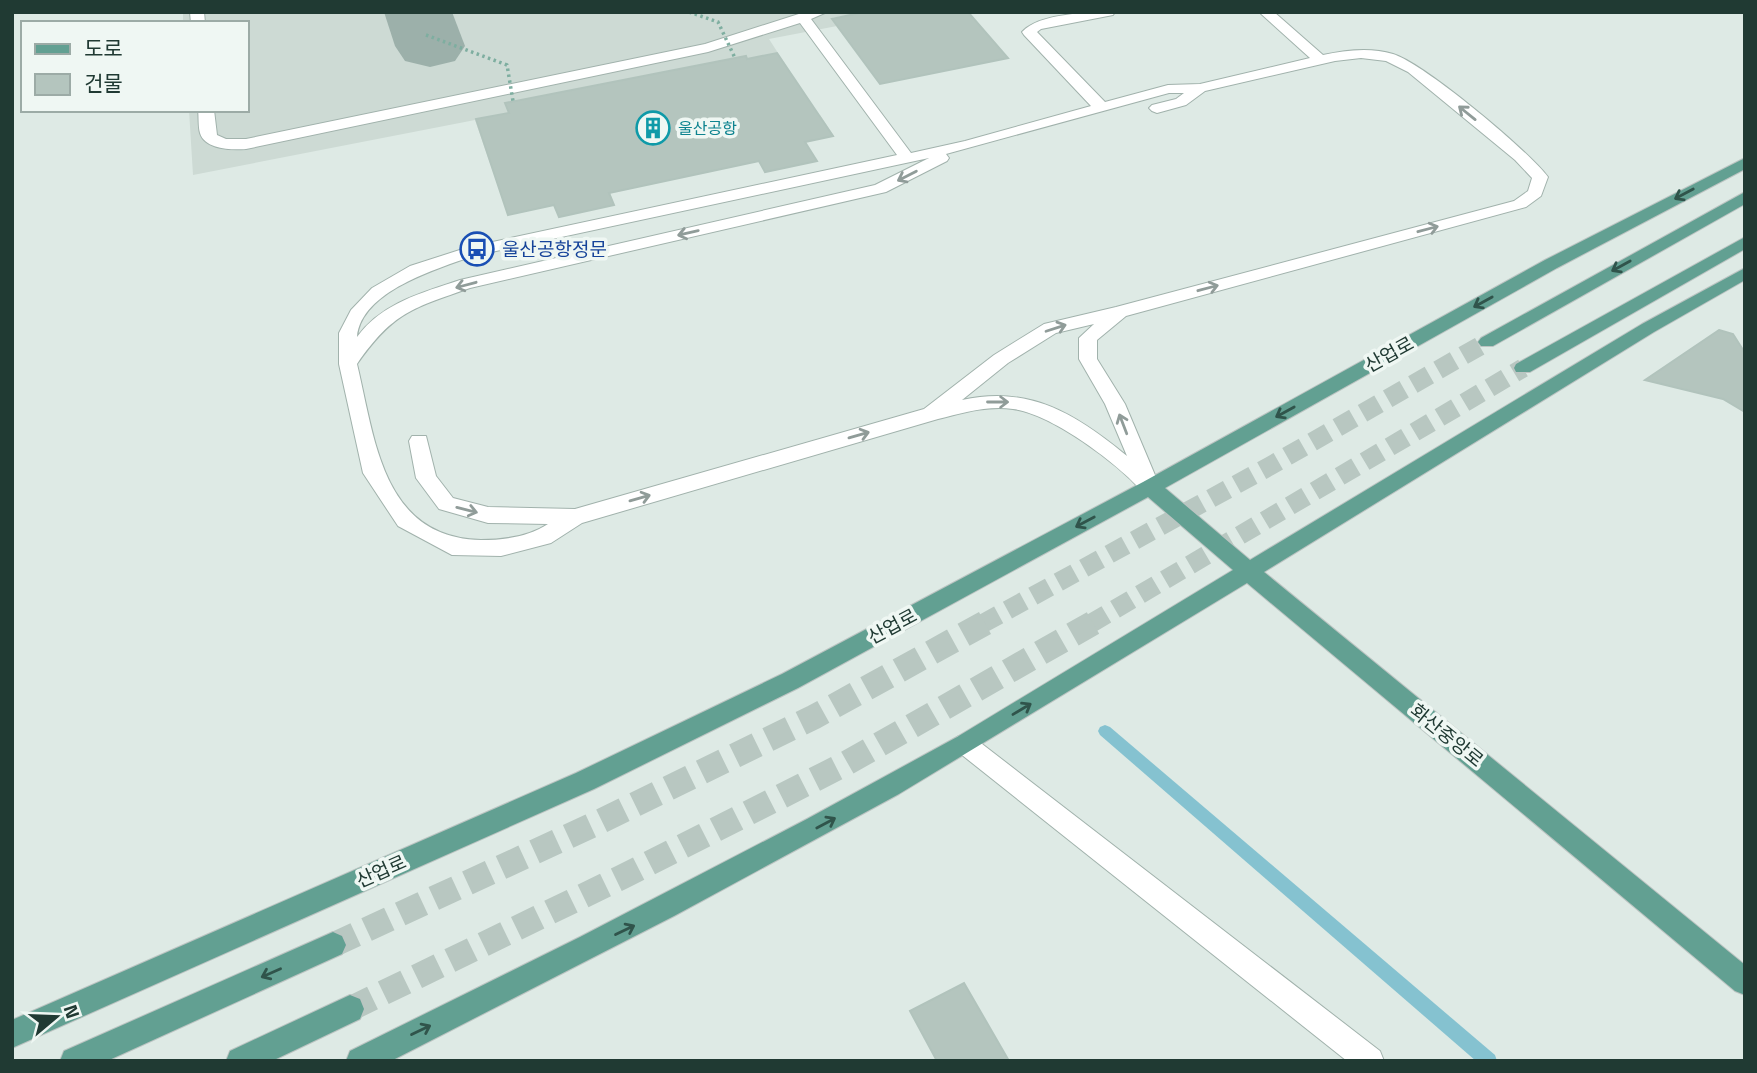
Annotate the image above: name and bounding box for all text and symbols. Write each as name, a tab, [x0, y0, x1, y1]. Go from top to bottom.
legend	[21, 21, 248, 112]
text: 도로	[84, 32, 123, 64]
text: 건물	[84, 67, 123, 99]
one-way arrow	[1459, 105, 1477, 121]
building icon: 울산공항	[634, 109, 672, 147]
place label: 울산공항	[678, 116, 737, 140]
one-way arrow	[897, 169, 918, 183]
one-way arrow	[1674, 188, 1695, 202]
one-way arrow	[1417, 221, 1439, 234]
one-way arrow	[677, 227, 700, 241]
bus stop icon: 울산공항정문	[458, 230, 496, 268]
place label: 울산공항정문	[502, 234, 607, 263]
one-way arrow	[1611, 260, 1632, 273]
one-way arrow	[455, 279, 477, 292]
one-way arrow	[1197, 281, 1219, 294]
one-way arrow	[1474, 295, 1494, 309]
one-way arrow	[1044, 320, 1066, 333]
street label: 산업로	[1359, 328, 1419, 379]
one-way arrow	[986, 395, 1009, 409]
one-way arrow	[1275, 405, 1295, 419]
one-way arrow	[1116, 414, 1128, 436]
one-way arrow	[847, 428, 870, 441]
one-way arrow	[629, 490, 651, 503]
one-way arrow	[456, 504, 478, 517]
one-way arrow	[1076, 515, 1096, 529]
street label: 산업로	[862, 600, 922, 651]
street label: 화산중앙로	[1404, 696, 1490, 773]
one-way arrow	[1012, 702, 1032, 716]
one-way arrow	[815, 816, 835, 830]
street label: 산업로	[351, 847, 411, 894]
one-way arrow	[614, 922, 635, 936]
one-way arrow	[261, 967, 282, 980]
north arrow	[21, 982, 91, 1052]
text: N	[57, 1000, 88, 1022]
one-way arrow	[410, 1023, 431, 1037]

